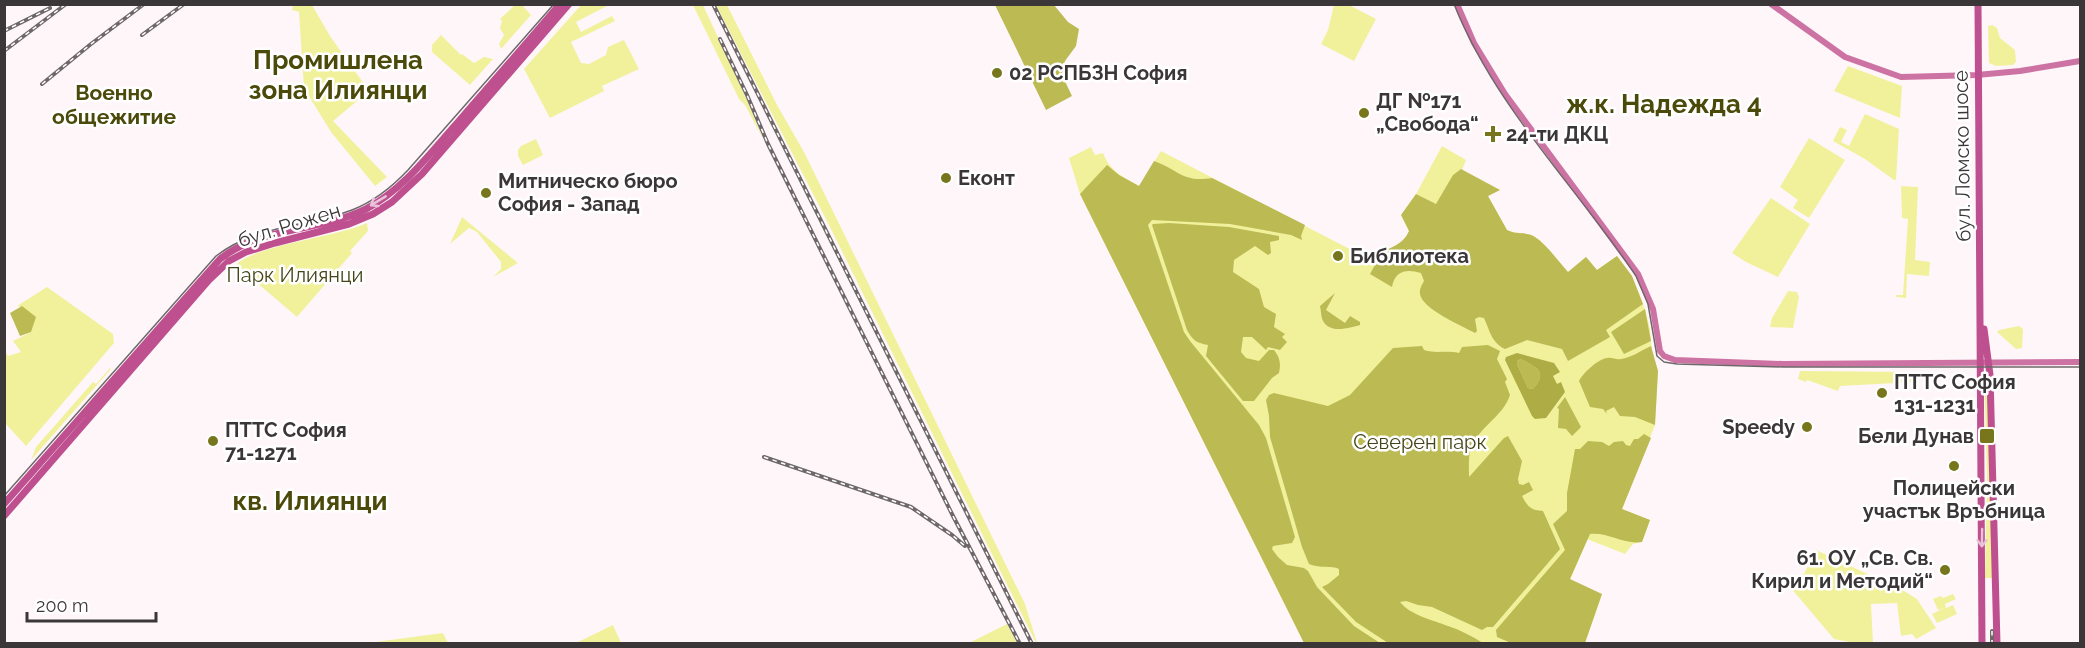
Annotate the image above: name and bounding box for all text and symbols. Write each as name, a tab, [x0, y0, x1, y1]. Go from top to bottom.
district label: Промишлена зона Илиянци	[249, 45, 427, 105]
place label: 02 РСПБЗН София	[1009, 61, 1187, 85]
marker: 02 РСПБЗН София	[990, 66, 1004, 80]
street label: бул. Ломско шосе	[1948, 70, 1975, 242]
district label: Военно общежитие	[52, 80, 176, 129]
place label: ДГ №171 „Свобода“	[1376, 89, 1479, 136]
district label: ж.к. Надежда 4	[1566, 89, 1762, 119]
marker: ДГ №171 „Свобода“	[1357, 106, 1371, 120]
place label: 24-ти ДКЦ	[1506, 122, 1608, 146]
marker: 24-ти ДКЦ	[1484, 125, 1502, 143]
place label: Еконт	[958, 166, 1015, 190]
place label: Митническо бюро София - Запад	[498, 169, 678, 216]
marker: Еконт	[939, 171, 953, 185]
marker: Митническо бюро София - Запад	[479, 186, 493, 200]
one-way arrow	[370, 195, 387, 208]
street label: бул. Рожен	[235, 198, 343, 252]
place label: Библиотека	[1350, 244, 1469, 268]
marker: Библиотека	[1331, 249, 1345, 263]
park label: Парк Илиянци	[227, 263, 363, 287]
place label: ПТТС София 131-1231	[1894, 370, 2016, 417]
marker: ПТТС София 131-1231	[1875, 386, 1889, 400]
place label: Speedy	[1722, 415, 1795, 439]
place label: ПТТС София 71-1271	[225, 418, 347, 465]
marker: Speedy	[1800, 420, 1814, 434]
place label: Бели Дунав	[1858, 424, 1974, 448]
marker: Бели Дунав	[1978, 427, 1996, 445]
park label: Северен парк	[1353, 430, 1487, 454]
marker: ПТТС София 71-1271	[206, 434, 220, 448]
marker: Полицейски участък Връбница	[1947, 459, 1961, 473]
place label: Полицейски участък Връбница	[1863, 476, 2045, 523]
district label: кв. Илиянци	[232, 486, 388, 516]
one-way arrow	[1976, 528, 1987, 548]
place label: 61. ОУ „Св. Св. Кирил и Методий“	[1751, 546, 1933, 593]
marker: 61. ОУ „Св. Св. Кирил и Методий“	[1938, 563, 1952, 577]
scale bar	[27, 585, 156, 623]
text: 200 m	[36, 595, 89, 616]

